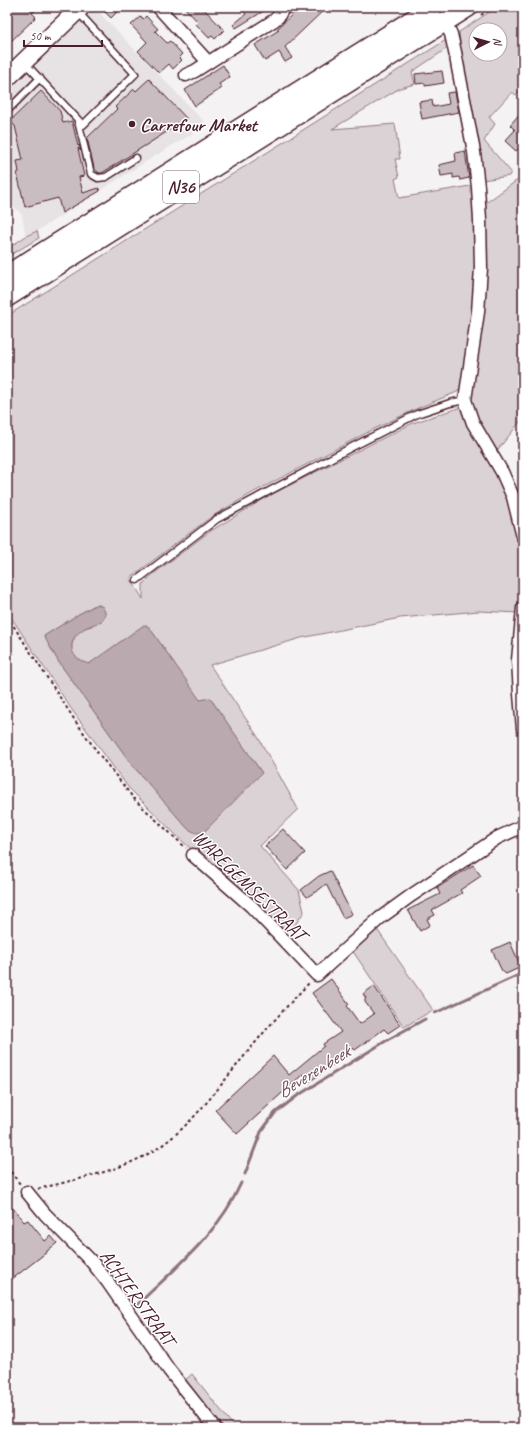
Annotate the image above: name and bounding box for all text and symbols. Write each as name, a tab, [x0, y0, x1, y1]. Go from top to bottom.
scale bar	[24, 22, 102, 48]
north arrow	[468, 22, 508, 62]
text: 50 m	[30, 28, 52, 44]
text: N	[491, 37, 505, 47]
place label: Carrefour Market	[140, 113, 259, 137]
marker: Carrefour Market	[127, 119, 137, 129]
road number: N36	[163, 171, 199, 203]
street label: WAREGEMSESTRAAT	[187, 825, 315, 950]
water label: Beverenbeek	[272, 1037, 358, 1104]
street label: ACHTERSTRAAT	[94, 1245, 183, 1354]

